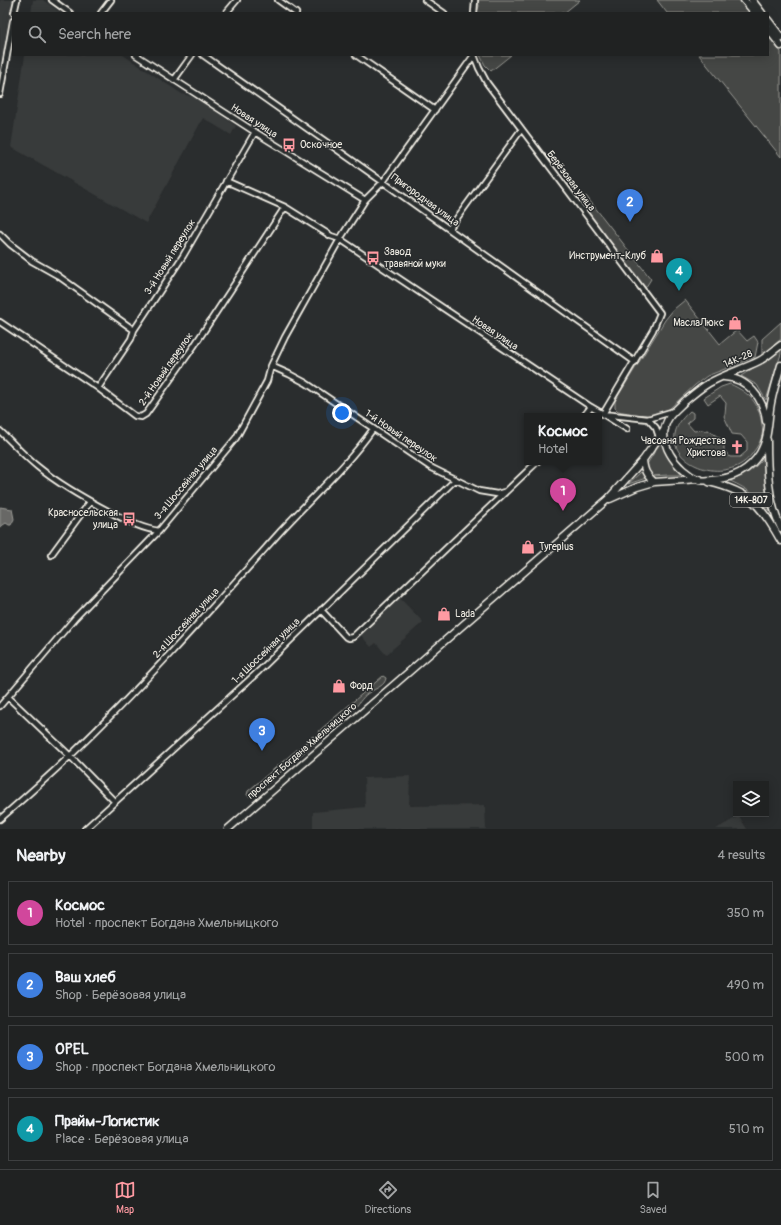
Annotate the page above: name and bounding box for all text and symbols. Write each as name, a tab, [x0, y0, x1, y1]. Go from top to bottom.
search box	[12, 12, 769, 56]
icon: search	[26, 23, 48, 45]
text: Search here	[58, 25, 131, 44]
street label: Новая улица	[228, 102, 280, 141]
bus stop icon: Оскочное	[281, 137, 297, 153]
place label: Оскочное	[300, 139, 342, 151]
street label: Берёзовая улица	[544, 148, 598, 214]
street label: Пригородная улица	[389, 171, 462, 229]
pin: 2	[617, 189, 643, 222]
street label: 3-й Новый переулок	[142, 217, 198, 297]
place label: Завод травяной муки	[384, 246, 446, 270]
shop icon: Инструмент-Клуб	[649, 248, 665, 264]
bus stop icon: Завод травяной муки	[365, 250, 381, 266]
place label: Инструмент-Клуб	[569, 250, 646, 262]
pin: 4	[666, 258, 692, 291]
street label: Новая улица	[470, 313, 521, 353]
shop icon: МаслаЛюкс	[727, 315, 743, 331]
place label: МаслаЛюкс	[673, 317, 724, 329]
street label: 2-й Новый переулок	[136, 330, 196, 408]
street label: 14К-28	[722, 348, 754, 370]
your location	[332, 403, 352, 423]
street label: 1-й Новый переулок	[362, 407, 440, 465]
popup	[524, 413, 602, 465]
text: Космос	[538, 422, 588, 441]
place label: Часовня Рождества Христова	[641, 435, 726, 459]
church icon: Часовня Рождества Христова	[729, 439, 745, 455]
text: Hotel	[538, 441, 568, 457]
street label: 3-я Шоссейная улица	[152, 444, 220, 522]
pin: 1	[550, 478, 576, 511]
road number: 14К-807	[730, 493, 772, 507]
place label: Красносельская улица	[48, 507, 118, 531]
bus stop icon: Красносельская улица	[121, 511, 137, 527]
shop icon: Tyreplus	[520, 539, 536, 555]
place label: Tyreplus	[539, 541, 574, 553]
street label: 2-я Шоссейная улица	[150, 585, 222, 661]
shop icon: Lada	[436, 606, 452, 622]
place label: Lada	[455, 608, 475, 620]
street label: 1-я Шоссейная улица	[230, 615, 303, 687]
shop icon: Форд	[331, 678, 347, 694]
place label: Форд	[350, 680, 373, 692]
street label: проспект Богдана Хмельницкого	[245, 700, 360, 802]
pin: 3	[249, 718, 275, 751]
map controls	[733, 781, 769, 817]
button: layers	[733, 781, 769, 817]
text: Nearby	[16, 845, 65, 866]
text: 4 results	[718, 847, 765, 863]
text: Космос	[55, 896, 105, 915]
text: 1	[27, 905, 33, 921]
text: 350 m	[726, 905, 764, 921]
text: Hotel · проспект Богдана Хмельницкого	[55, 915, 278, 931]
text: Ваш хлеб	[55, 968, 116, 987]
text: 2	[26, 977, 34, 993]
text: 490 m	[727, 977, 764, 993]
text: Shop · Берёзовая улица	[55, 987, 186, 1003]
text: OPEL	[55, 1040, 89, 1059]
text: 3	[26, 1049, 34, 1065]
text: 500 m	[725, 1049, 764, 1065]
text: Shop · проспект Богдана Хмельницкого	[55, 1059, 275, 1075]
text: Прайм-Логистик	[55, 1112, 160, 1131]
text: 4	[26, 1121, 34, 1137]
text: 510 m	[729, 1121, 764, 1137]
text: Place · Берёзовая улица	[55, 1131, 189, 1147]
tab: Map	[114, 1179, 136, 1216]
tab: Directions	[364, 1179, 411, 1216]
tab: Saved	[640, 1179, 667, 1216]

